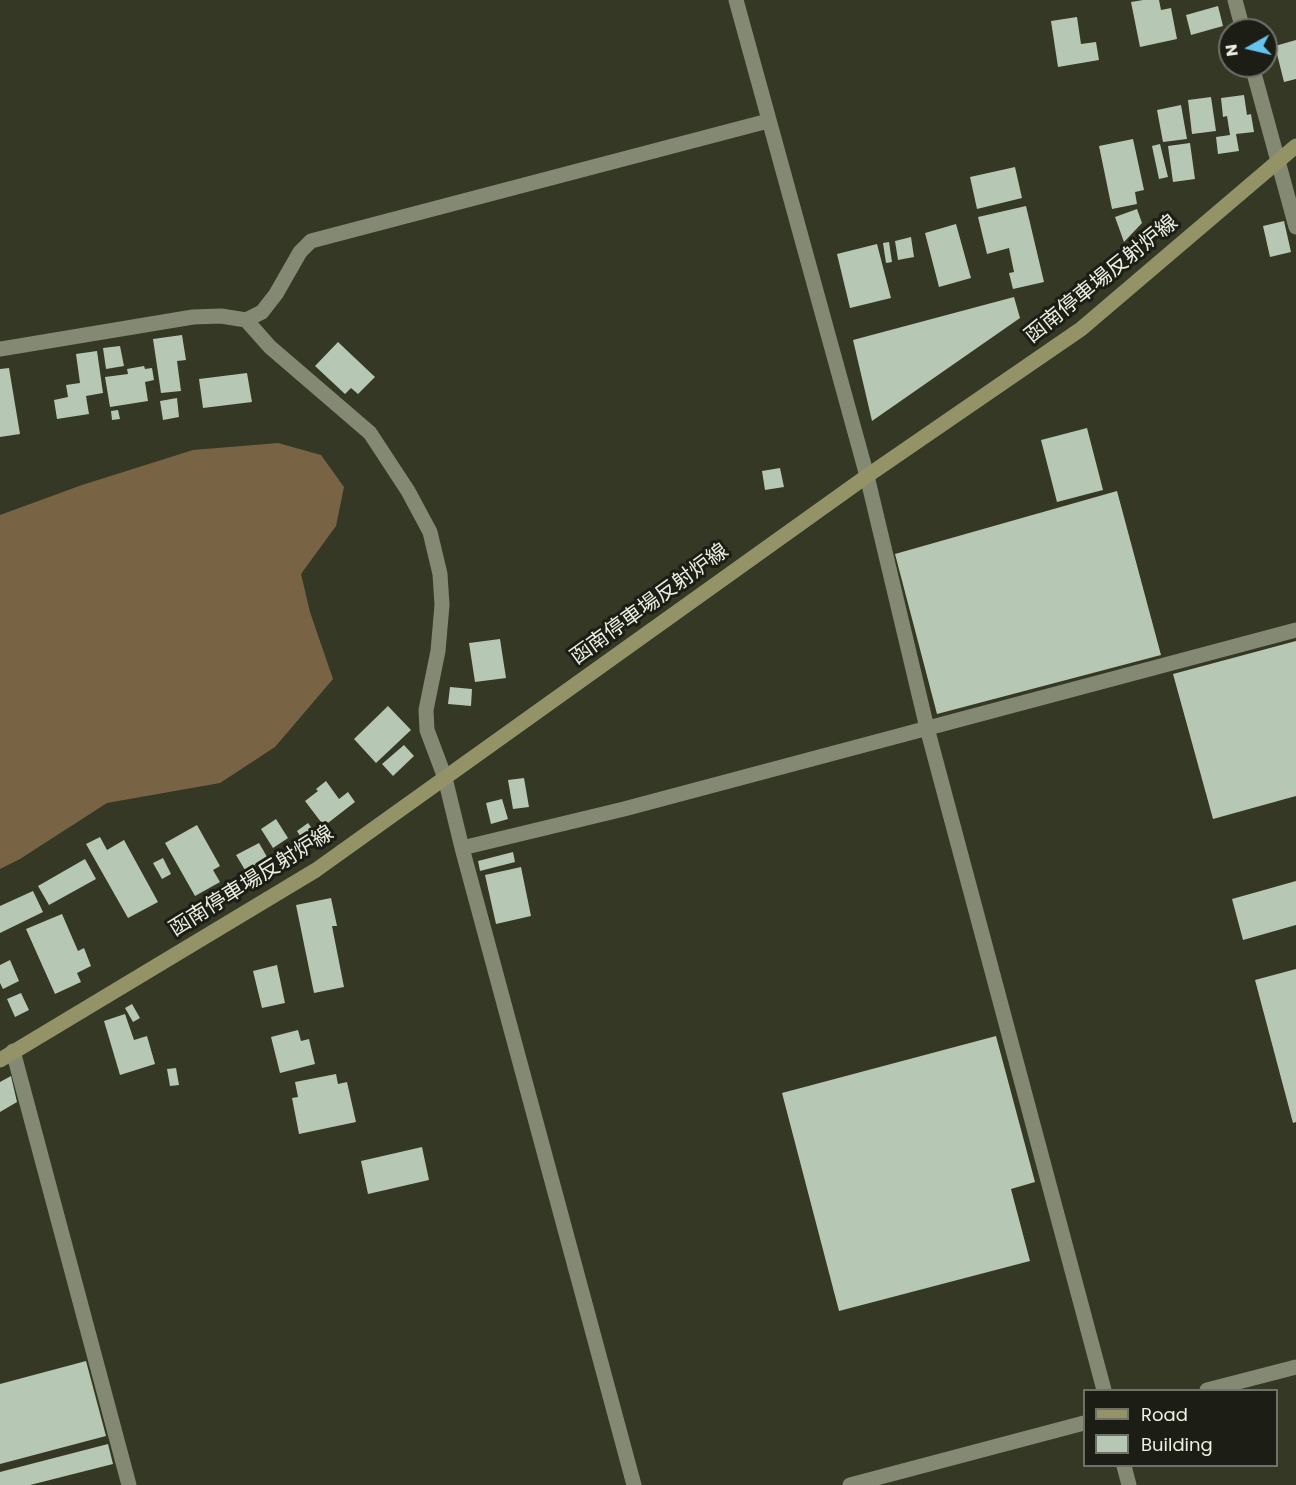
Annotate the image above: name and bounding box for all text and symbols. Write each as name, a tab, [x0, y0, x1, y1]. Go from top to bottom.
north arrow	[1218, 18, 1278, 78]
text: N	[1219, 43, 1244, 58]
street label: 函南停車場反射炉線	[1021, 211, 1183, 349]
street label: 函南停車場反射炉線	[566, 539, 734, 671]
street label: 函南停車場反射炉線	[165, 821, 339, 943]
legend	[1083, 1389, 1278, 1467]
text: Road	[1141, 1402, 1188, 1427]
text: Building	[1141, 1432, 1213, 1457]

